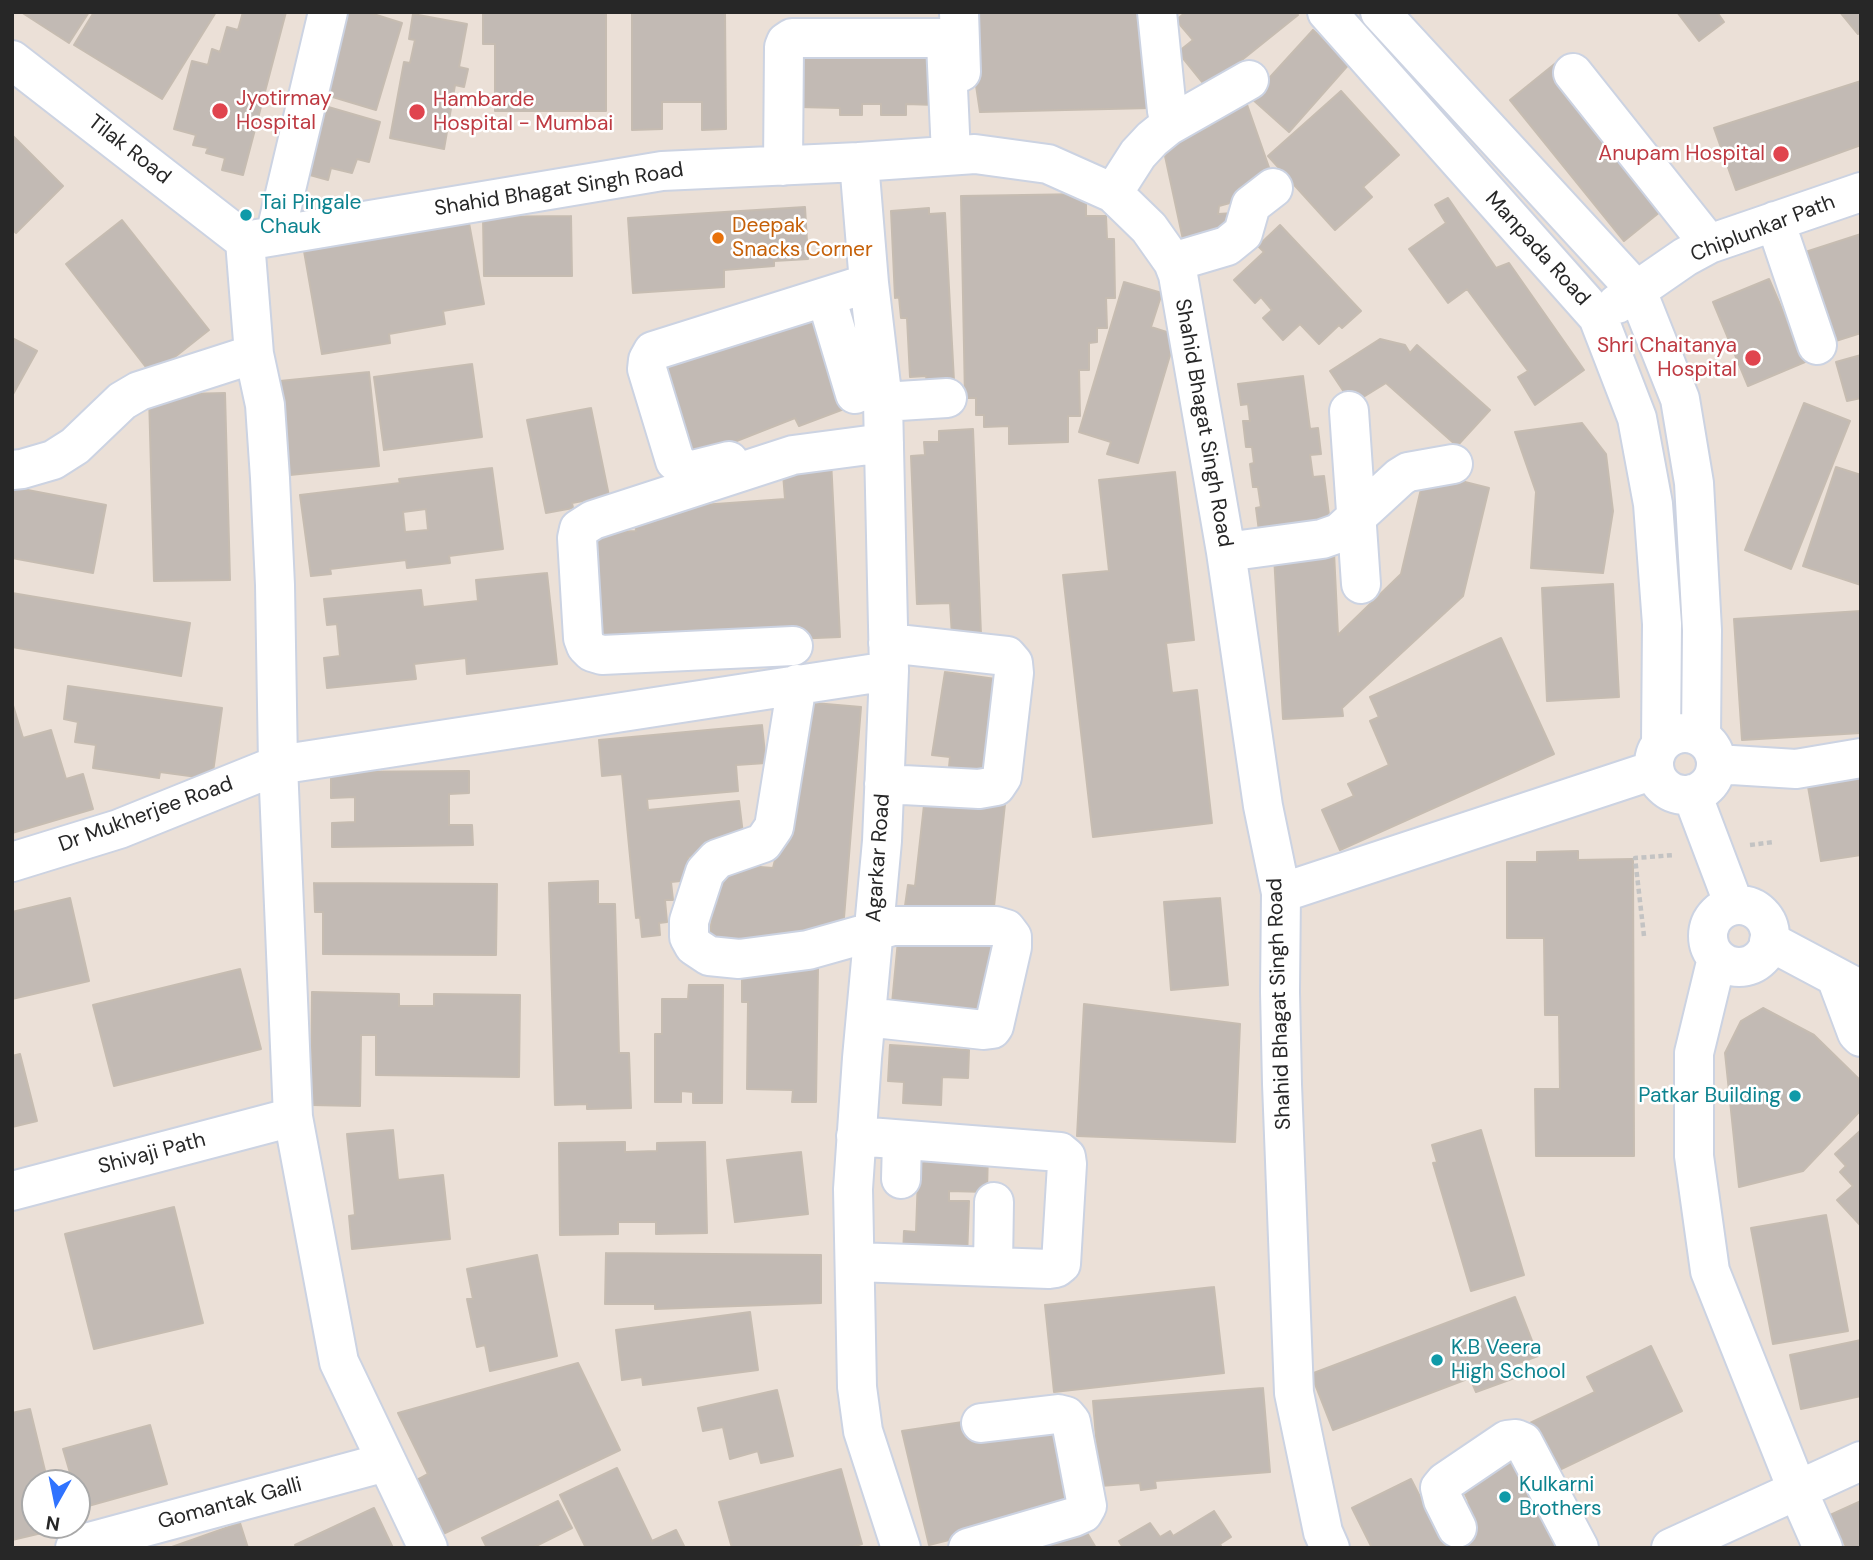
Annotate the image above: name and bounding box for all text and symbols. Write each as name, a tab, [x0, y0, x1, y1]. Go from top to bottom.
place label: Jyotirmay Hospital	[236, 86, 332, 136]
place label: Hambarde Hospital - Mumbai	[433, 87, 613, 137]
marker: Jyotirmay Hospital	[210, 101, 230, 121]
marker: Hambarde Hospital - Mumbai	[407, 102, 427, 122]
street label: Tilak Road	[83, 110, 175, 190]
place label: Anupam Hospital	[1598, 141, 1765, 167]
marker: Anupam Hospital	[1771, 144, 1791, 164]
street label: Shahid Bhagat Singh Road	[433, 158, 685, 222]
street label: Manpada Road	[1479, 187, 1595, 311]
place label: Tai Pingale Chauk	[260, 190, 361, 240]
street label: Chiplunkar Path	[1687, 190, 1839, 268]
marker: Tai Pingale Chauk	[238, 207, 254, 223]
place label: Deepak Snacks Corner	[732, 213, 873, 263]
marker: Deepak Snacks Corner	[710, 230, 726, 246]
street label: Shahid Bhagat Singh Road	[1169, 297, 1237, 549]
place label: Shri Chaitanya Hospital	[1597, 333, 1737, 383]
marker: Shri Chaitanya Hospital	[1743, 348, 1763, 368]
street label: Dr Mukherjee Road	[56, 772, 236, 858]
street label: Agarkar Road	[862, 793, 896, 923]
street label: Shahid Bhagat Singh Road	[1263, 878, 1297, 1130]
place label: Patkar Building	[1638, 1083, 1781, 1109]
marker: Patkar Building	[1787, 1088, 1803, 1104]
street label: Shivaji Path	[96, 1128, 208, 1180]
place label: K.B Veera High School	[1451, 1335, 1566, 1385]
marker: K.B Veera High School	[1429, 1352, 1445, 1368]
north arrow	[21, 1469, 91, 1539]
place label: Kulkarni Brothers	[1519, 1472, 1602, 1522]
street label: Gomantak Galli	[155, 1473, 305, 1535]
marker: Kulkarni Brothers	[1497, 1489, 1513, 1505]
text: N	[44, 1510, 62, 1537]

